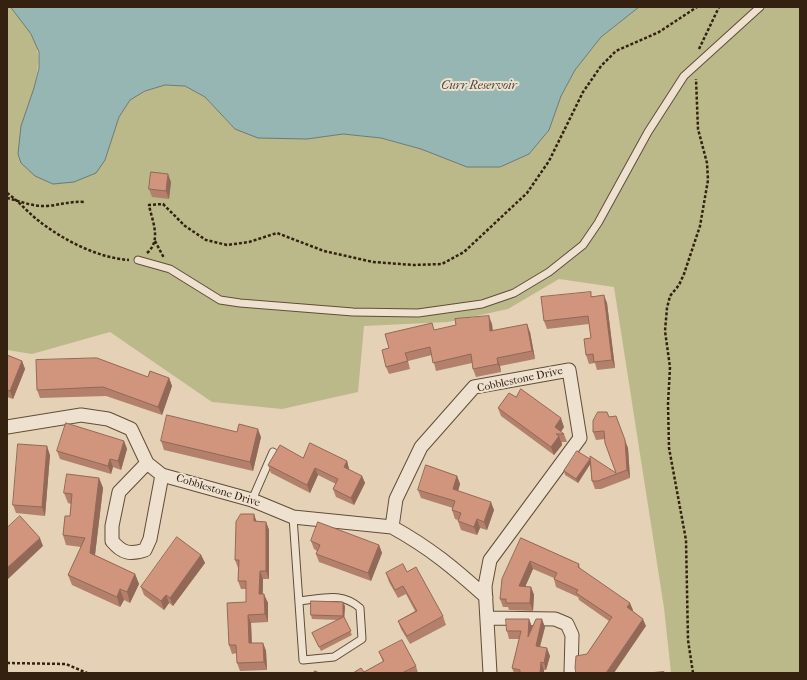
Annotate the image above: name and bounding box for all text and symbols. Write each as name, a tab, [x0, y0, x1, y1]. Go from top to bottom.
water label: Curr Reservoir	[441, 79, 517, 93]
street label: Cobblestone Drive	[476, 364, 564, 396]
street label: Cobblestone Drive	[174, 472, 262, 510]

